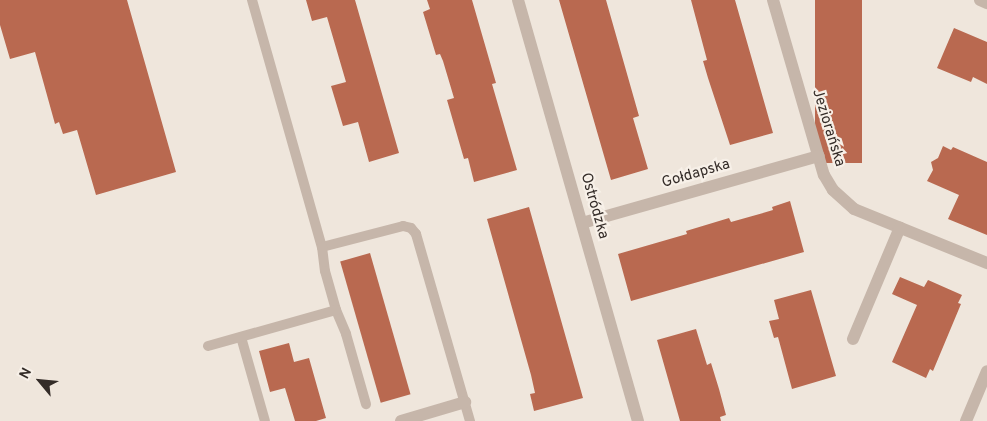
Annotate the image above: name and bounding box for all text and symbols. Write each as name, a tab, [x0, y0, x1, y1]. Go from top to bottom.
street label: Jeziorańska	[808, 87, 848, 169]
street label: Gołdapska	[660, 156, 732, 192]
street label: Ostródzka	[576, 171, 612, 241]
north arrow	[15, 356, 65, 406]
text: N	[16, 365, 36, 382]

